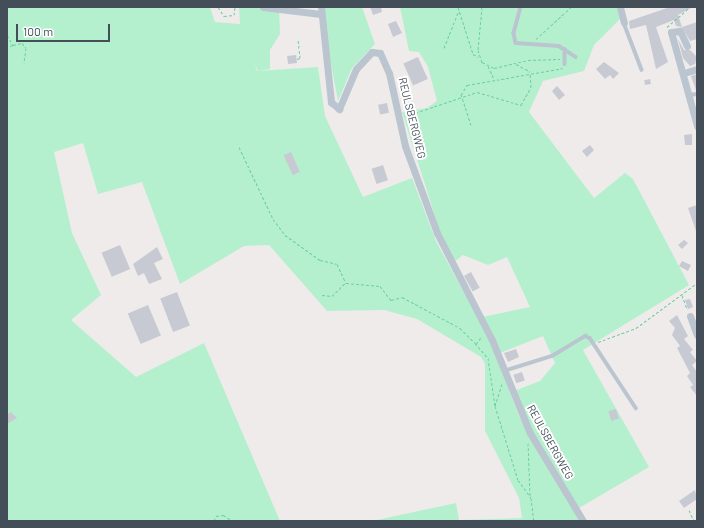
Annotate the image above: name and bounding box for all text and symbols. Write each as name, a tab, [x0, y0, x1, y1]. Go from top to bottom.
scale bar	[18, 16, 112, 42]
text: 100 m	[23, 24, 53, 38]
street label: REULSBERGWEG	[396, 76, 428, 160]
street label: REULSBERGWEG	[524, 402, 576, 482]

